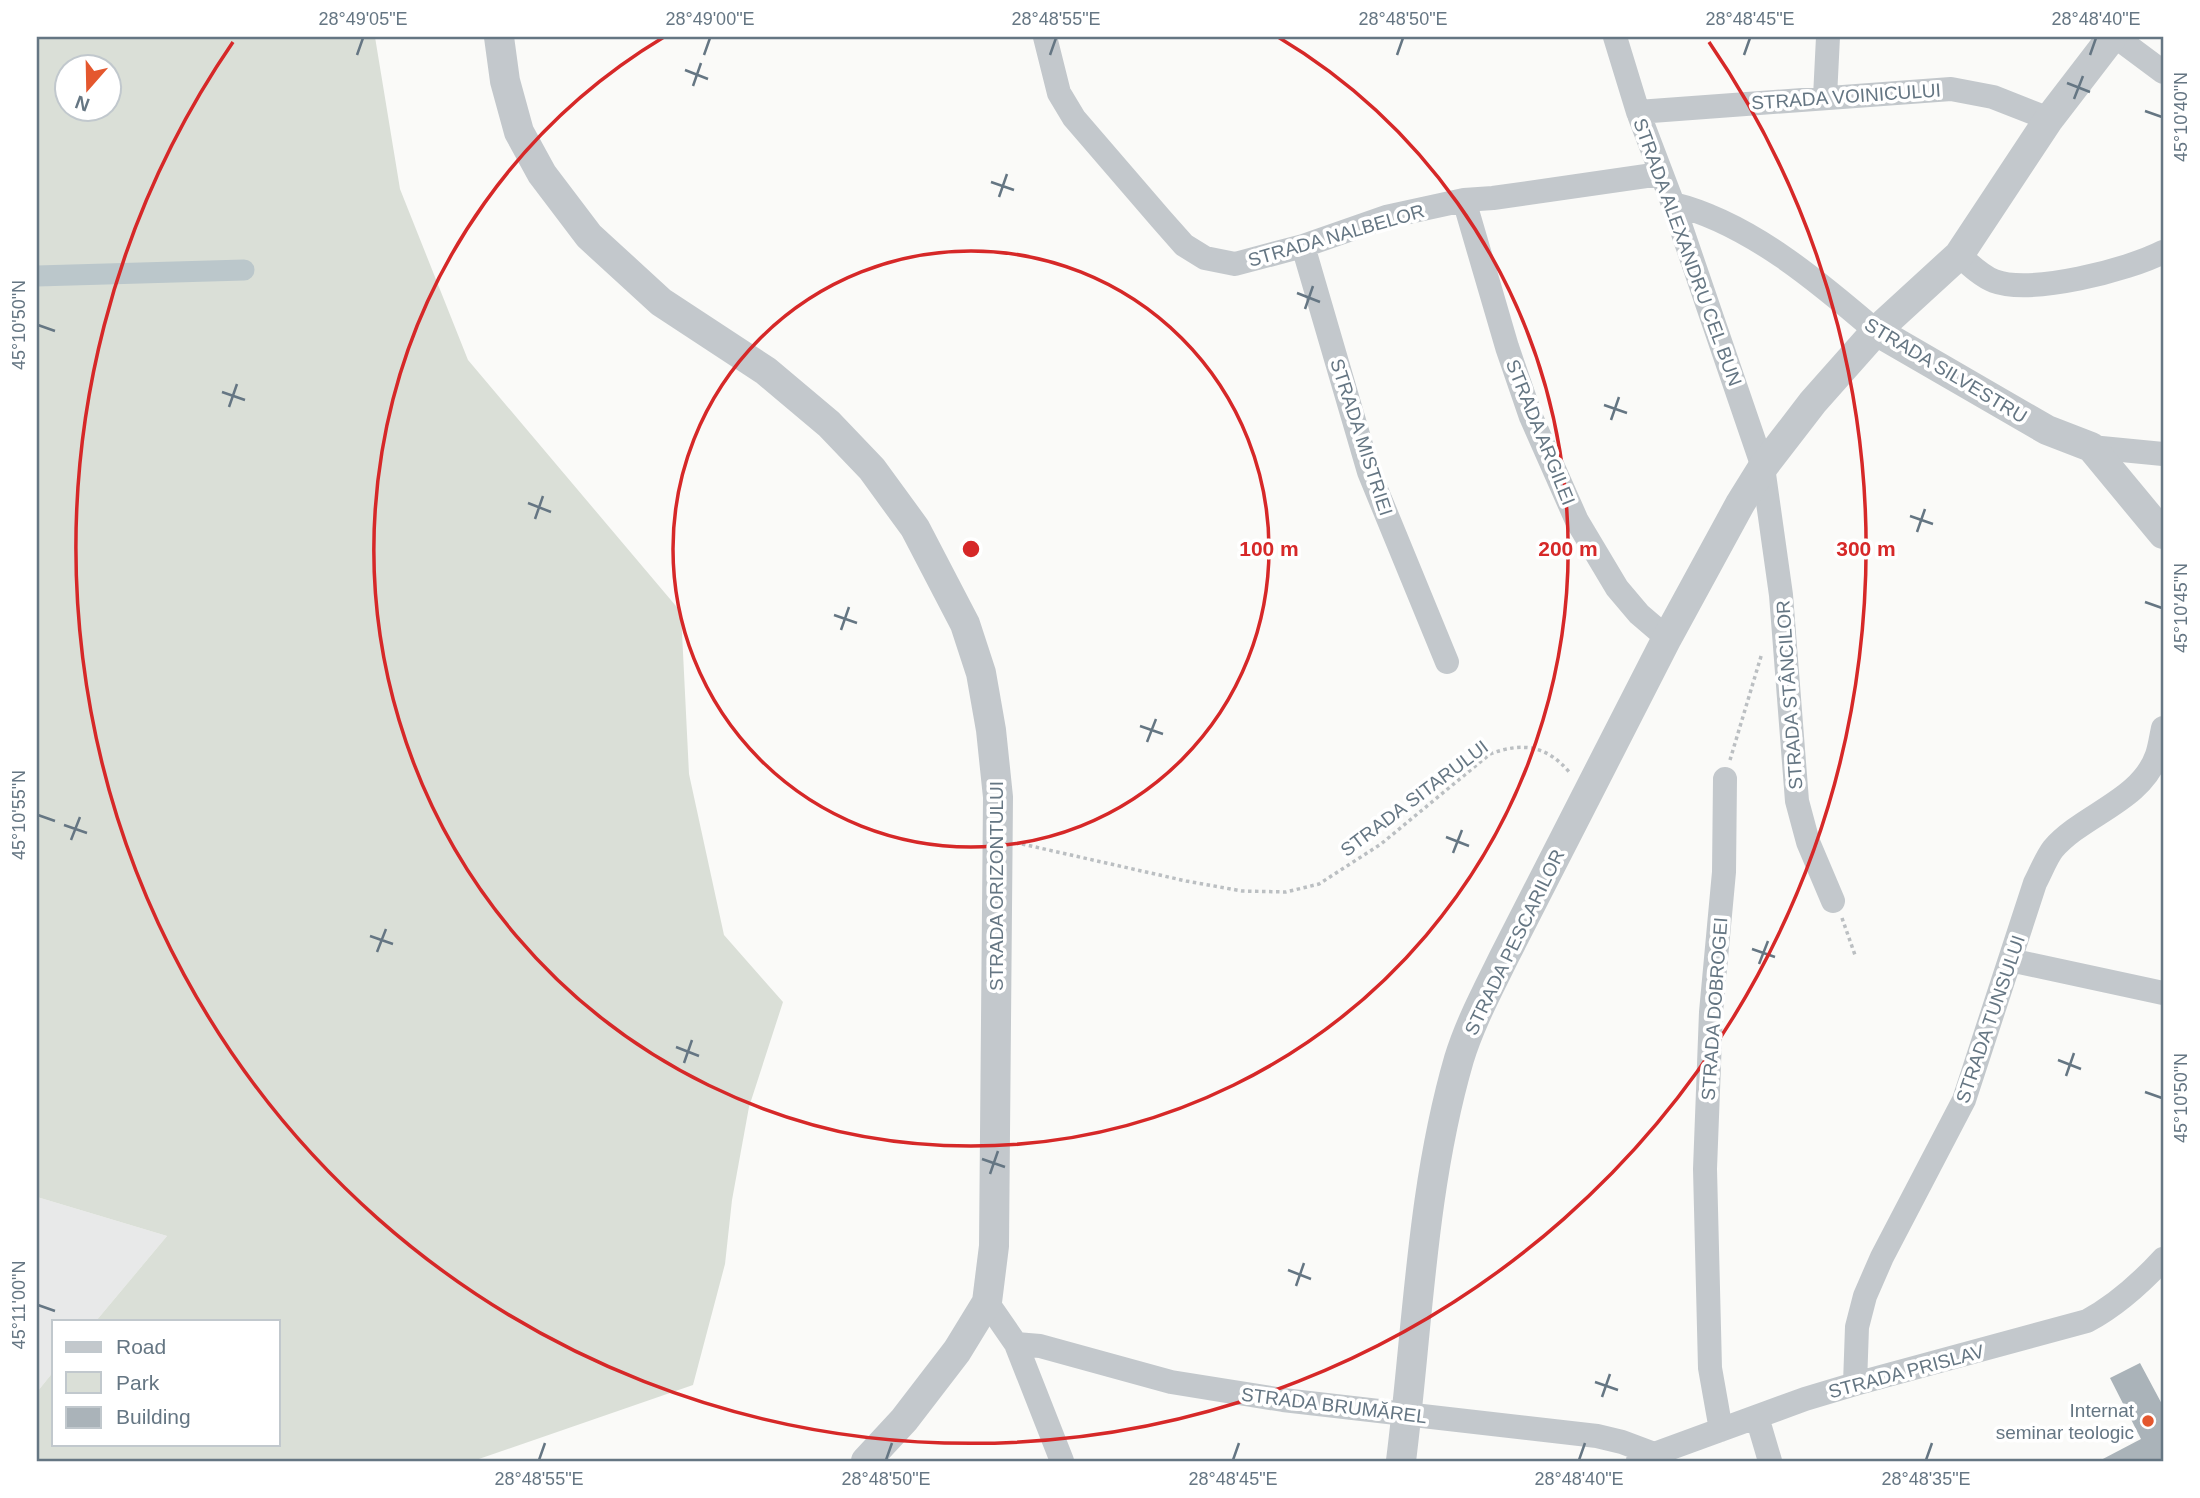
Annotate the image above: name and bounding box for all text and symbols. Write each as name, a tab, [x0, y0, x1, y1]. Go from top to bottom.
text: 28°49'05"E	[318, 9, 408, 29]
text: 28°49'00"E	[665, 9, 755, 29]
text: 28°48'55"E	[1011, 9, 1101, 29]
text: 28°48'50"E	[1358, 9, 1448, 29]
text: 28°48'45"E	[1705, 9, 1795, 29]
text: 28°48'40"E	[2051, 9, 2141, 29]
north arrow	[52, 52, 122, 122]
text: 45°10'40"N	[2171, 72, 2191, 162]
street label: STRADA VOINICULUI	[1751, 79, 1942, 114]
text: N	[72, 91, 92, 116]
street label: STRADA ALEXANDRU CEL BUN	[1629, 115, 1746, 389]
street label: STRADA NALBELOR	[1245, 200, 1427, 271]
text: 45°10'50"N	[9, 280, 29, 370]
street label: STRADA SILVESTRU	[1861, 314, 2031, 427]
street label: STRADA MISTRIEI	[1326, 356, 1397, 518]
street label: STRADA ARGILEI	[1502, 356, 1579, 508]
centre of rings	[959, 537, 983, 561]
text: 100 m	[1239, 537, 1299, 560]
text: 200 m	[1538, 537, 1598, 560]
text: 300 m	[1836, 537, 1896, 560]
text: 45°10'45"N	[2171, 563, 2191, 653]
street label: STRADA STÂNCILOR	[1772, 599, 1807, 790]
street label: STRADA SITARULUI	[1336, 736, 1492, 861]
text: 45°10'55"N	[9, 770, 29, 860]
street label: STRADA ORIZONTULUI	[986, 781, 1007, 991]
street label: STRADA PESCARILOR	[1460, 846, 1569, 1038]
street label: STRADA DOBROGEI	[1698, 917, 1731, 1101]
street label: STRADA TUNSULUI	[1952, 933, 2029, 1106]
text: 45°10'50"N	[2171, 1053, 2191, 1143]
text: 45°11'00"N	[9, 1261, 29, 1349]
legend	[52, 1320, 280, 1446]
text: Road	[116, 1335, 166, 1358]
street label: STRADA PRISLAV	[1826, 1341, 1987, 1402]
text: Park	[116, 1371, 160, 1394]
street label: STRADA BRUMĂREL	[1240, 1384, 1428, 1427]
place label: Internat seminar teologic	[1996, 1400, 2135, 1443]
text: Building	[116, 1405, 191, 1428]
marker: Internat seminar teologic	[2140, 1413, 2156, 1429]
text: 28°48'55"E	[494, 1469, 584, 1489]
text: 28°48'50"E	[841, 1469, 931, 1489]
text: 28°48'45"E	[1188, 1469, 1278, 1489]
text: 28°48'40"E	[1534, 1469, 1624, 1489]
text: 28°48'35"E	[1881, 1469, 1971, 1489]

